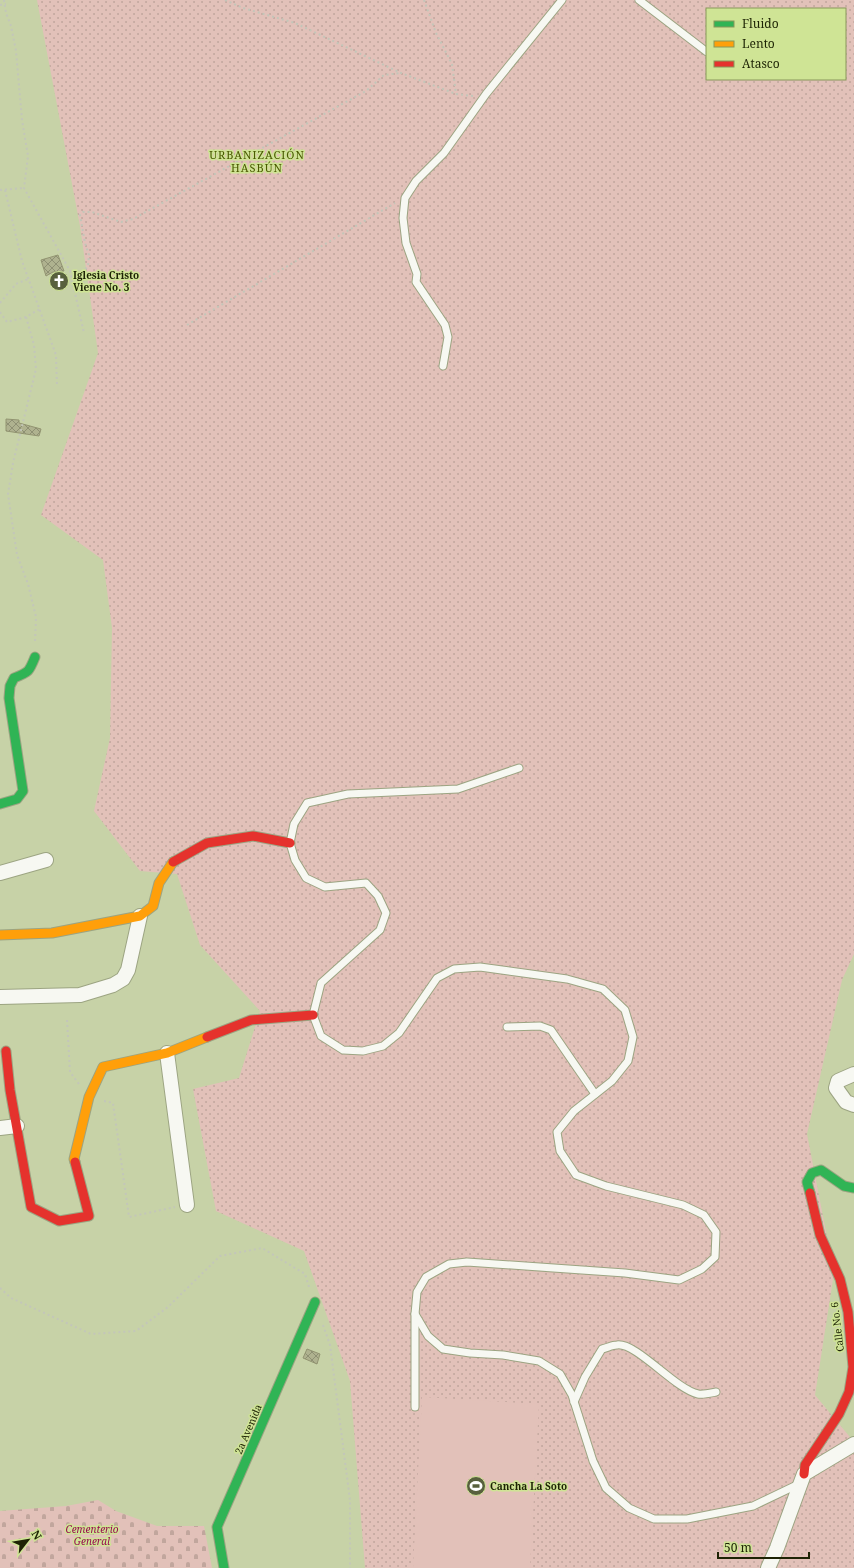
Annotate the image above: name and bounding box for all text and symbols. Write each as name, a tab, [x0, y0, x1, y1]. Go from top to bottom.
legend	[706, 8, 846, 80]
text: Fluido	[742, 15, 779, 32]
text: Lento	[742, 35, 775, 52]
text: Atasco	[742, 55, 780, 72]
district label: URBANIZACIÓN HASBÚN	[209, 147, 305, 175]
place label: Iglesia Cristo Viene No. 3	[73, 268, 139, 294]
church icon: Iglesia Cristo Viene No. 3	[48, 270, 70, 292]
street label: Calle No. 6	[827, 1301, 847, 1353]
street label: 2a Avenida	[231, 1402, 265, 1456]
sports icon: Cancha La Soto	[465, 1475, 487, 1497]
place label: Cancha La Soto	[490, 1479, 567, 1493]
north arrow	[8, 1520, 48, 1560]
park label: Cementerio General	[65, 1522, 119, 1548]
text: N	[28, 1527, 46, 1542]
scale bar	[718, 1534, 809, 1560]
text: 50 m	[724, 1539, 752, 1556]

